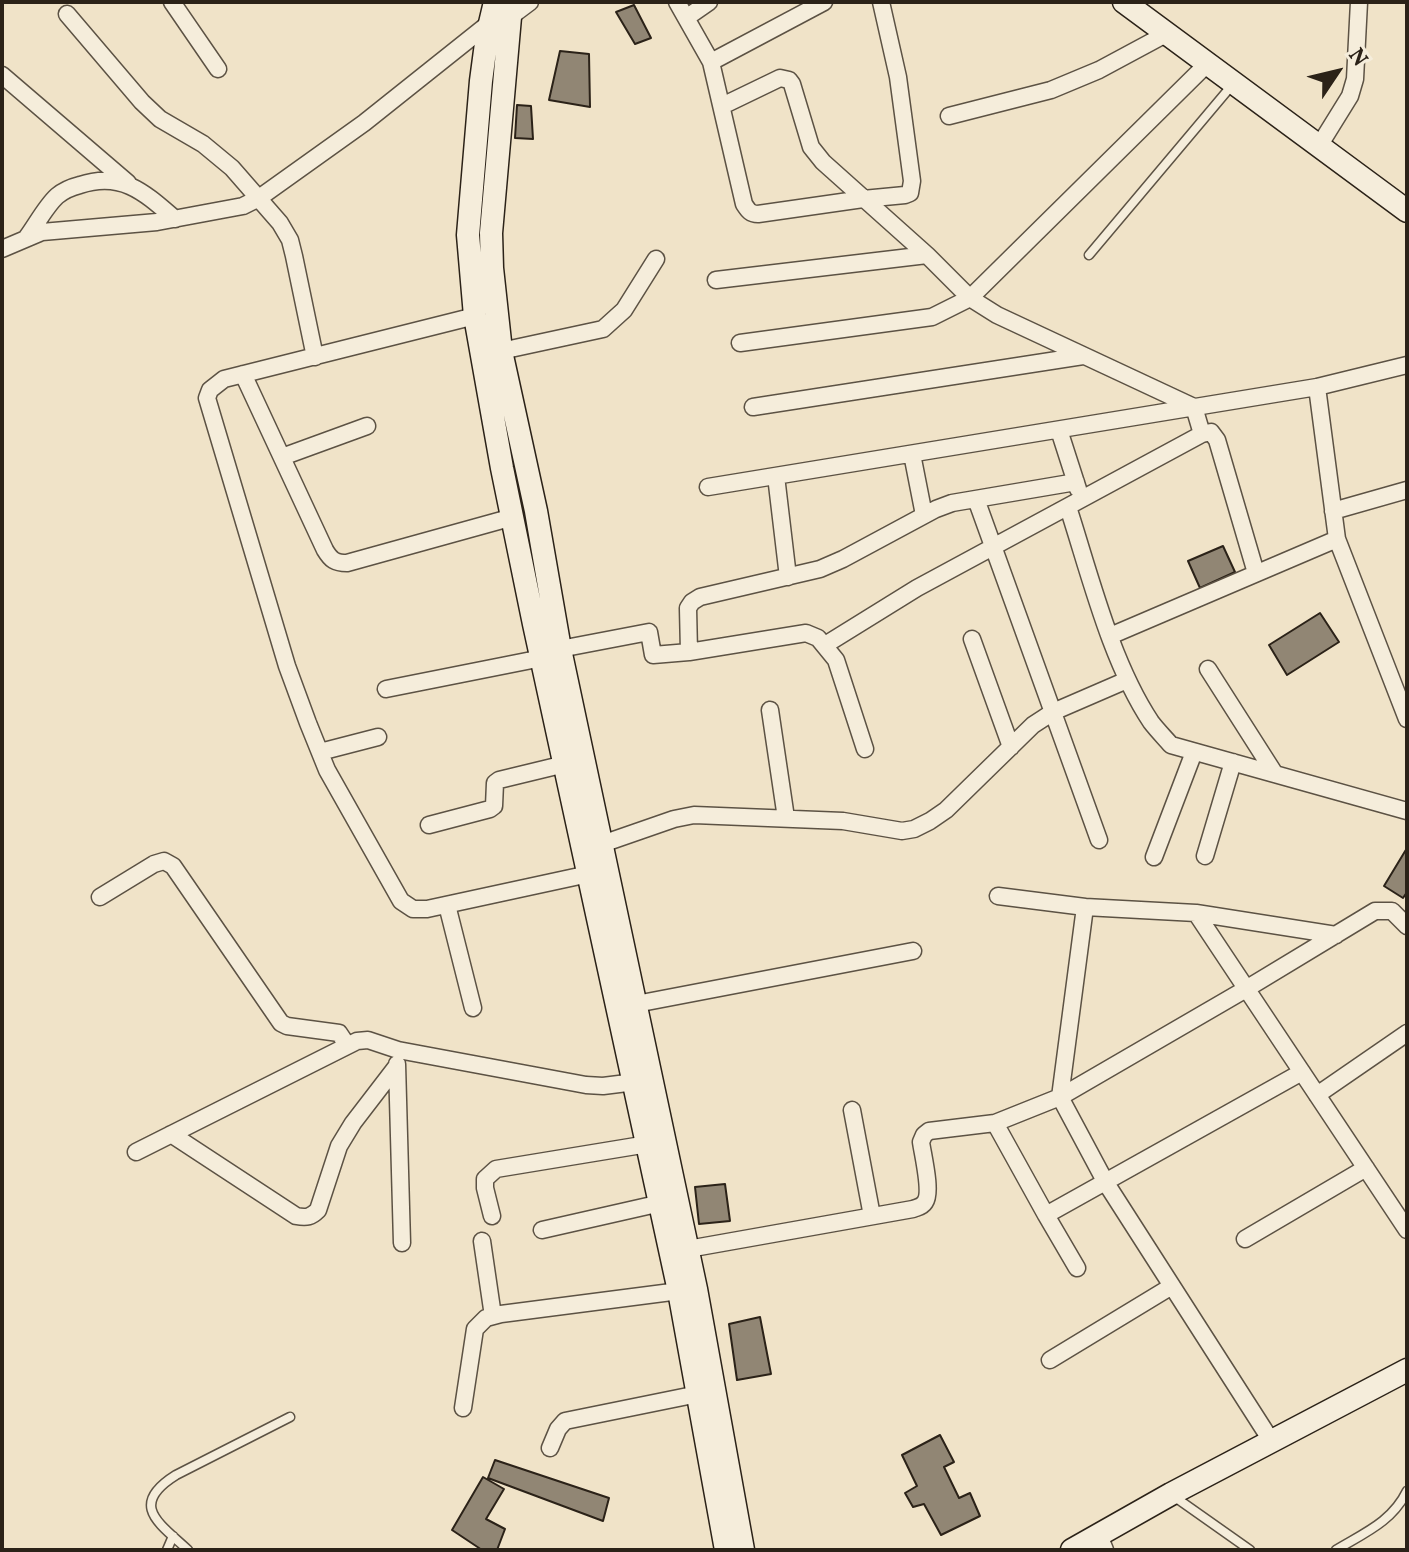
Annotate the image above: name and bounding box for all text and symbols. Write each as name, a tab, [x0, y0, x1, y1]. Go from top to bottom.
north arrow	[1297, 32, 1377, 112]
text: N	[1340, 43, 1374, 73]

